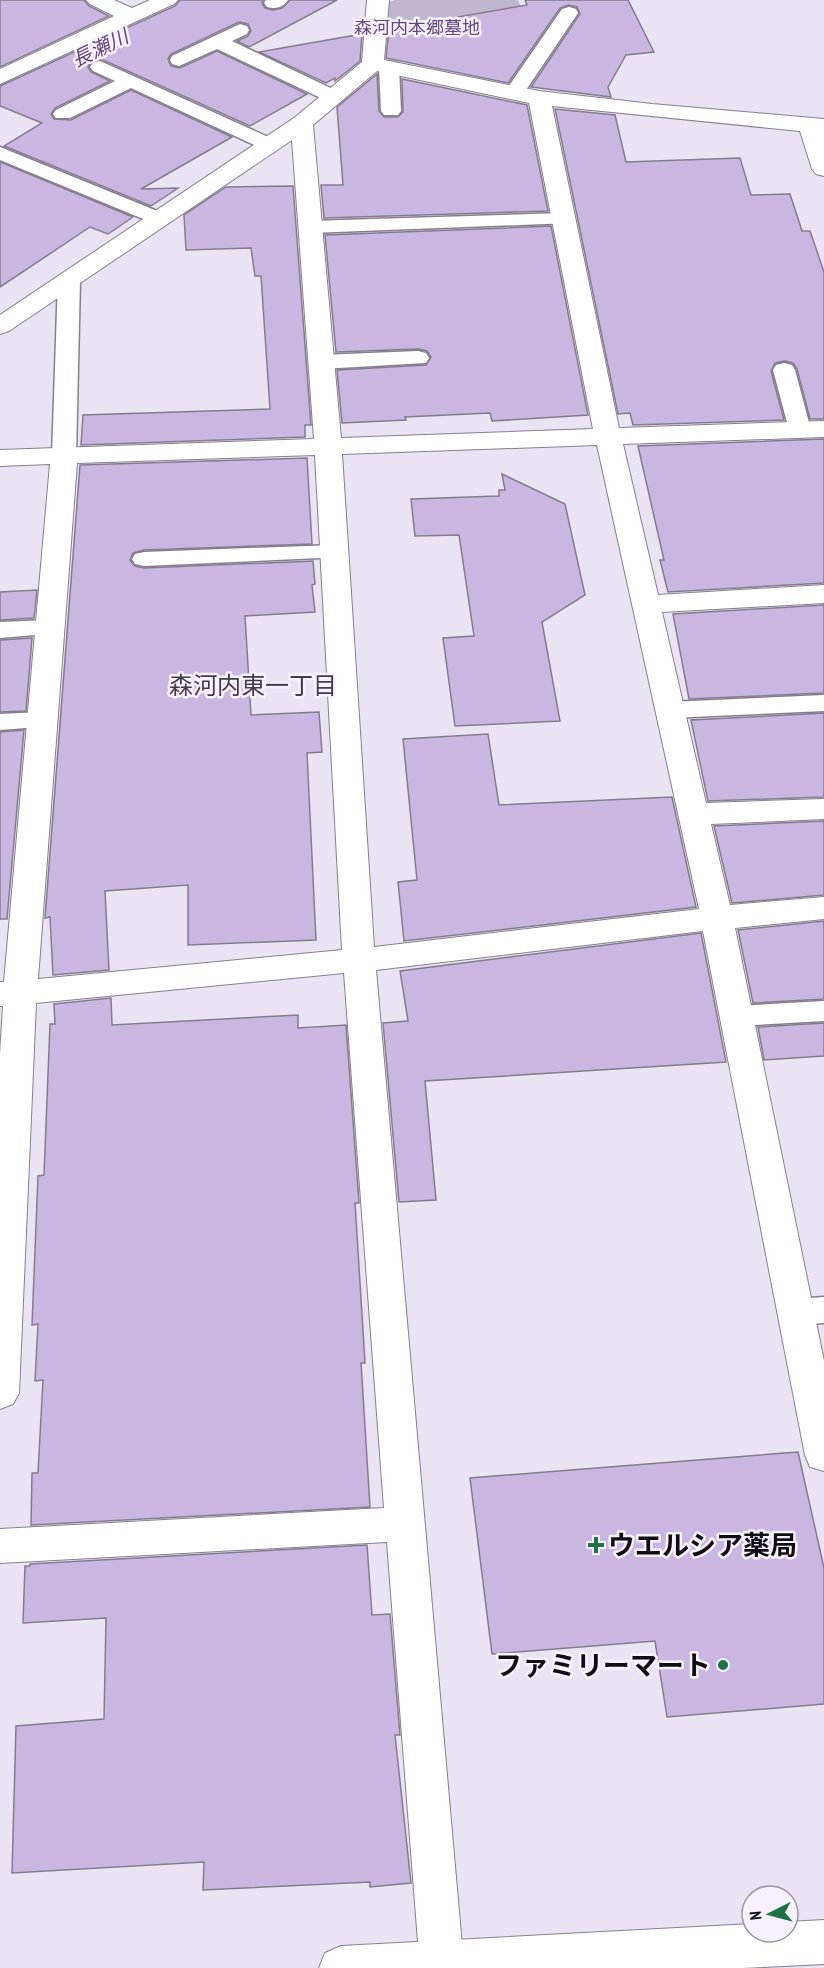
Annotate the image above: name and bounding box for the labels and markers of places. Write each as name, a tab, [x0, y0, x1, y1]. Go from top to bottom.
place label: ウエルシア薬局	[608, 1528, 797, 1562]
marker: ウエルシア薬局	[589, 1538, 603, 1552]
place label: ファミリーマート	[495, 1648, 711, 1682]
marker: ファミリーマート	[716, 1658, 730, 1672]

